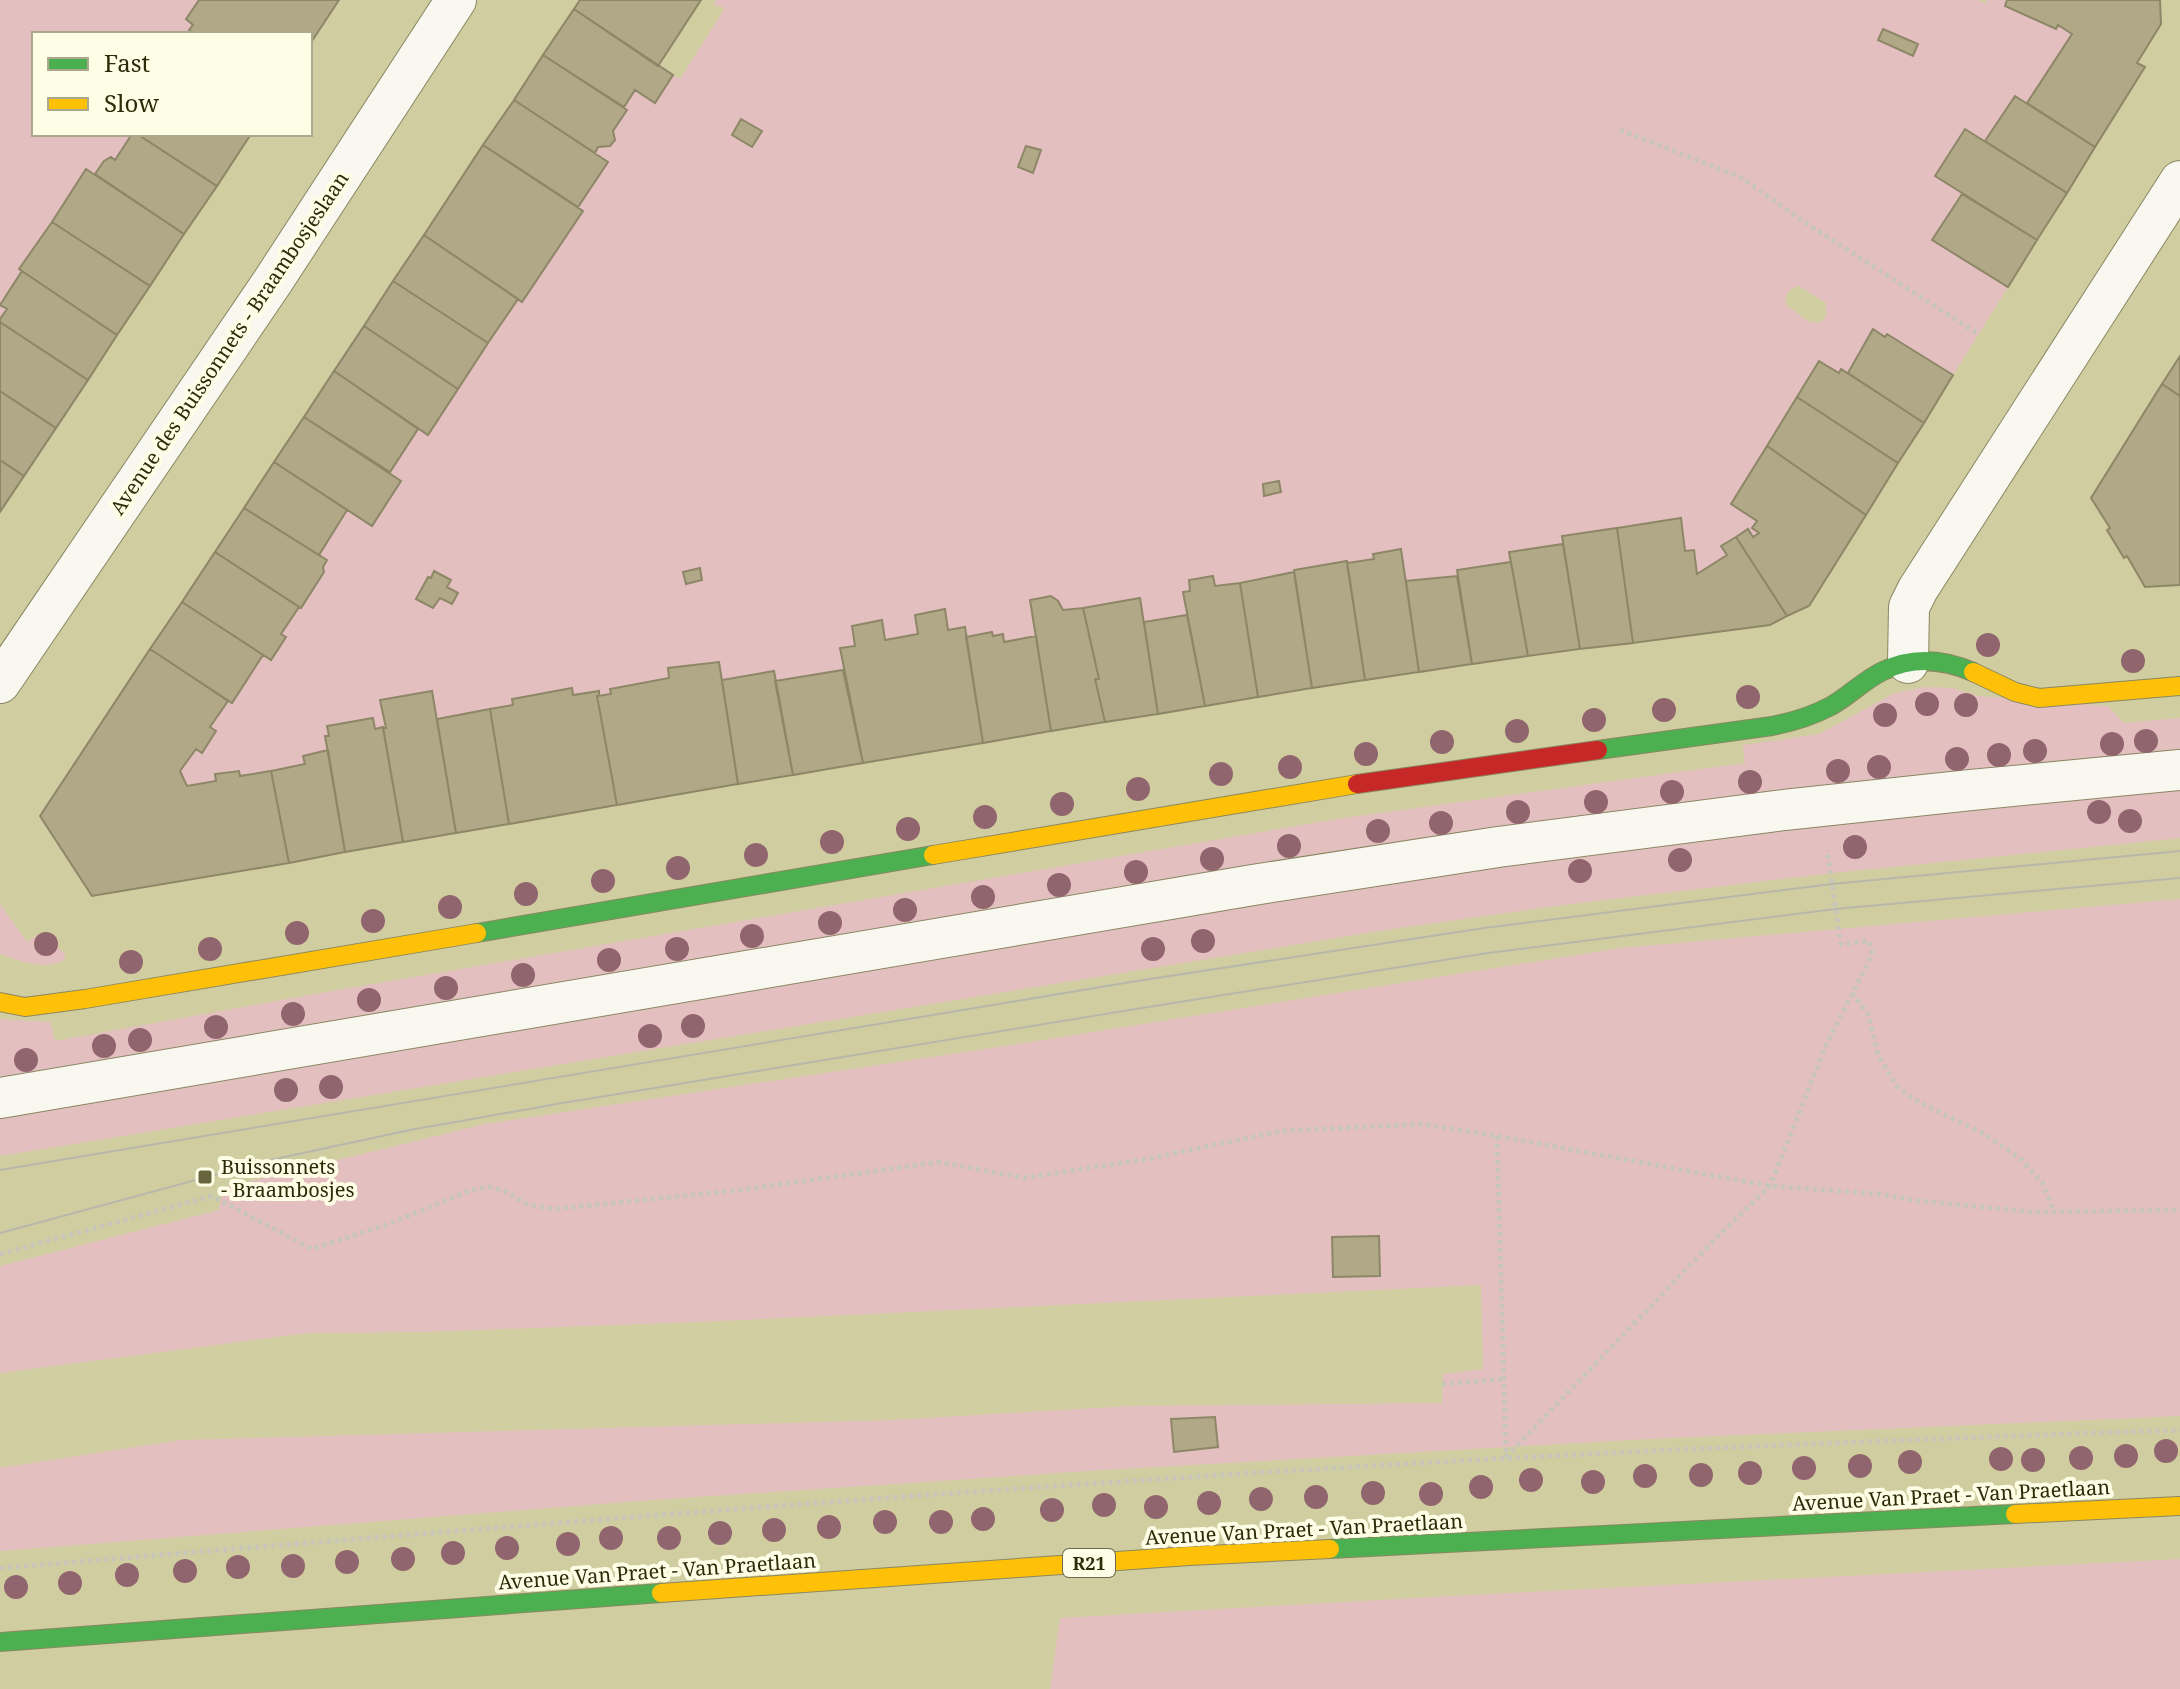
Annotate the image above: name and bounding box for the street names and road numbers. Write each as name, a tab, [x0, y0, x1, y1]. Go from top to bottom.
street label: Avenue des Buissonnets - Braambosjeslaan	[104, 166, 354, 520]
street label: Avenue Van Praet - Van Praetlaan	[1791, 1473, 2111, 1517]
street label: Avenue Van Praet - Van Praetlaan	[1144, 1507, 1464, 1551]
street label: Avenue Van Praet - Van Praetlaan	[497, 1546, 817, 1596]
road number: R21	[1063, 1549, 1115, 1577]

